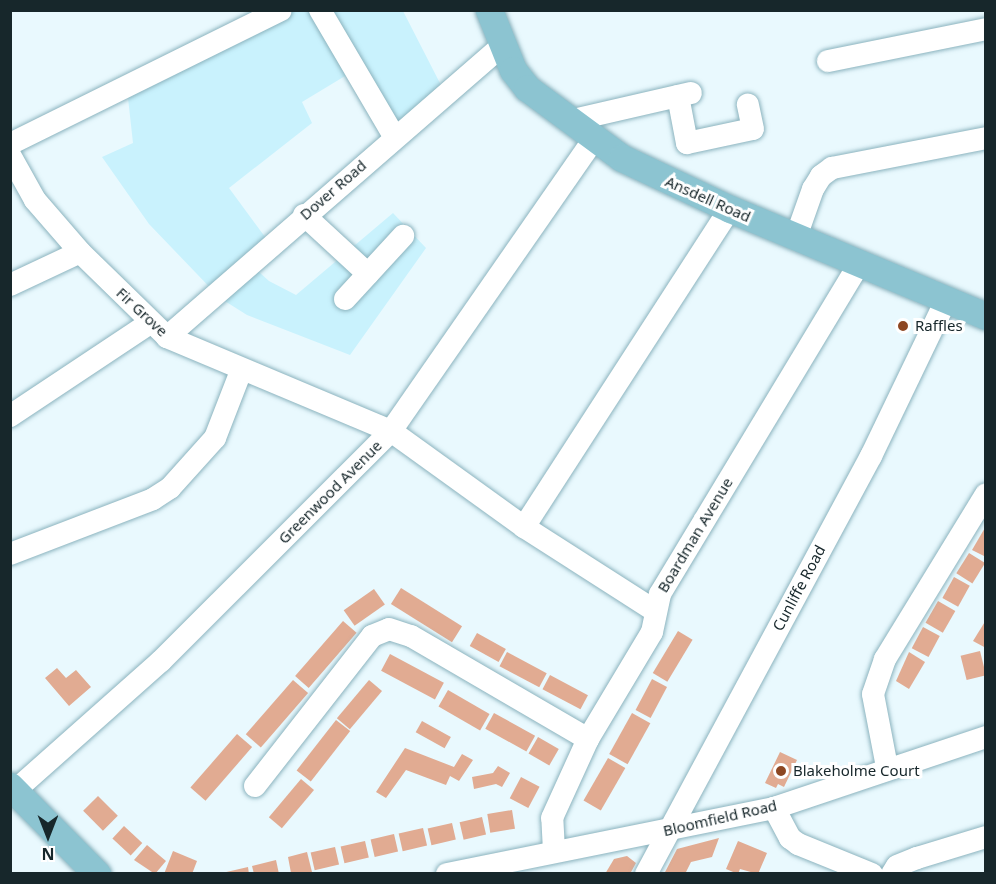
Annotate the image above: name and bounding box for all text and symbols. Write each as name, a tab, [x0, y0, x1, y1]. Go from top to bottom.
street label: Dover Road	[296, 156, 370, 224]
street label: Ansdell Road	[663, 172, 753, 226]
street label: Fir Grove	[113, 284, 171, 340]
place label: Raffles	[915, 317, 963, 335]
marker: Raffles	[896, 319, 910, 333]
street label: Greenwood Avenue	[275, 437, 385, 547]
street label: Boardman Avenue	[654, 474, 736, 596]
street label: Cunliffe Road	[769, 542, 829, 634]
place label: Blakeholme Court	[793, 762, 920, 780]
marker: Blakeholme Court	[774, 764, 788, 778]
street label: Bloomfield Road	[661, 796, 779, 840]
north arrow	[18, 806, 78, 866]
text: N	[42, 843, 55, 865]

